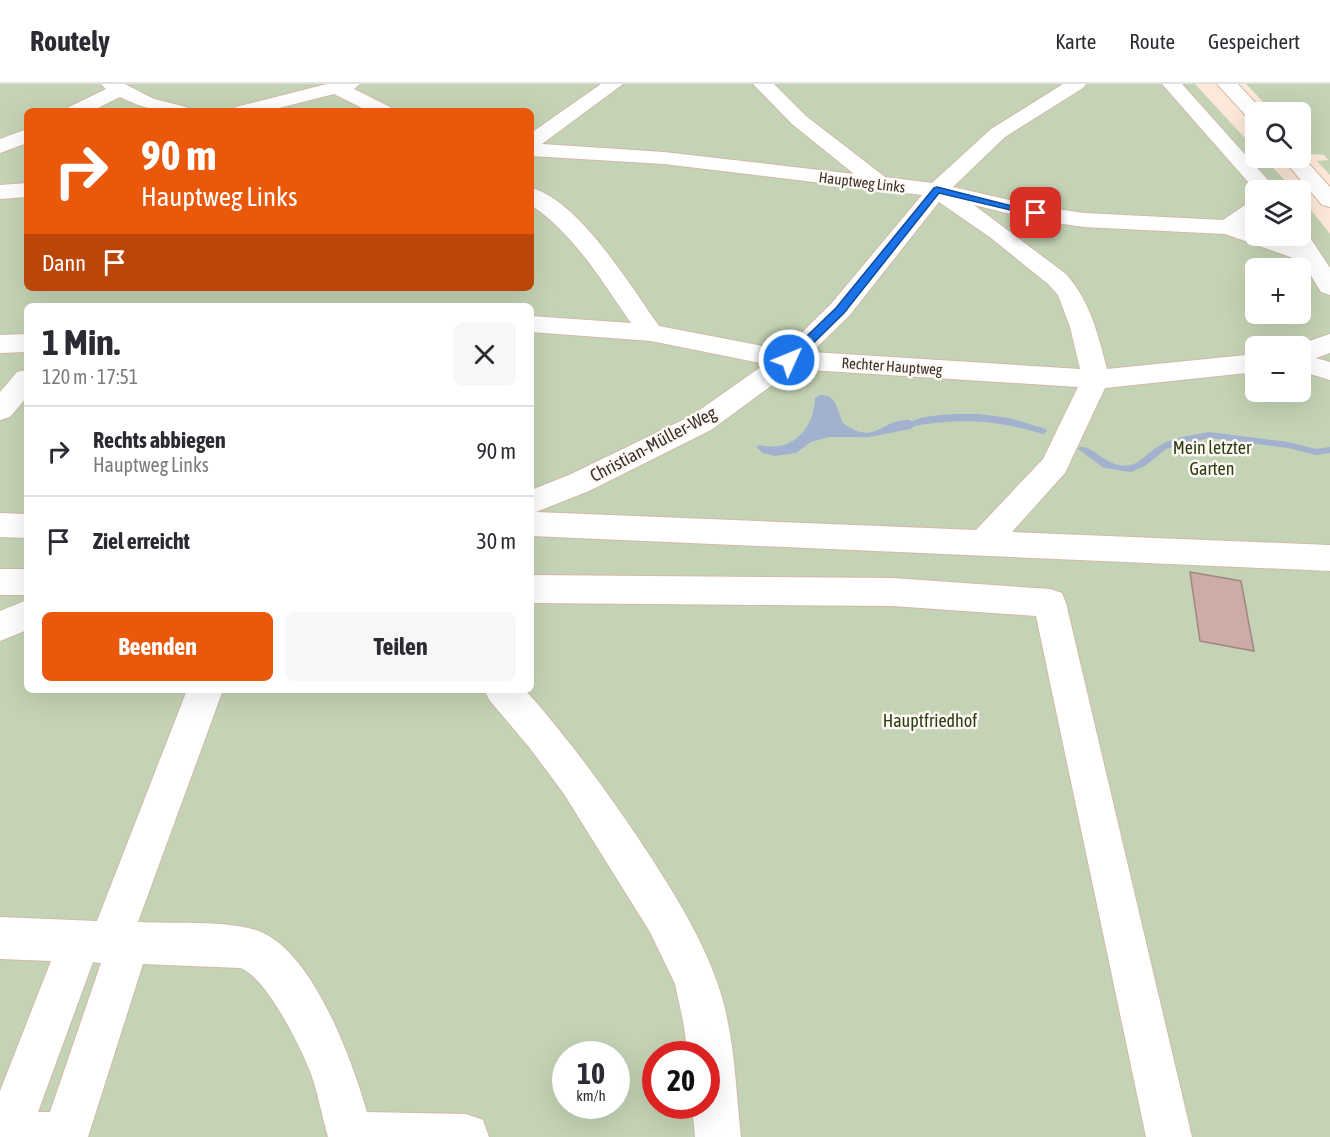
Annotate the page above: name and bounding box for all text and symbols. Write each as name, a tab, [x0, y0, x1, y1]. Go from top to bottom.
text: Routely	[30, 25, 110, 57]
text: Karte	[1055, 29, 1096, 53]
text: Route	[1129, 29, 1175, 53]
text: Gespeichert	[1208, 29, 1300, 53]
map controls	[1245, 102, 1311, 402]
button: search	[1245, 102, 1311, 168]
text: 90 m	[141, 131, 216, 179]
icon: right	[42, 132, 120, 210]
street label: Hauptweg Links	[818, 168, 906, 196]
button: layers	[1245, 180, 1311, 246]
text: Hauptweg Links	[141, 181, 297, 212]
pin	[1010, 187, 1061, 238]
icon: arrive	[1019, 196, 1052, 229]
icon: arrive	[98, 246, 131, 279]
text: Dann	[42, 250, 86, 276]
button: +	[1245, 258, 1311, 324]
text: 1 Min.	[42, 321, 120, 363]
button: close	[453, 323, 516, 386]
position arrow	[757, 328, 821, 392]
button: −	[1245, 336, 1311, 402]
street label: Rechter Hauptweg	[841, 354, 943, 378]
text: 120 m · 17:51	[42, 365, 138, 388]
street label: Christian-Müller-Weg	[586, 402, 720, 486]
text: Rechts abbiegen	[93, 427, 226, 453]
icon: right	[42, 435, 75, 468]
park label: Mein letzter Garten	[1173, 437, 1252, 479]
text: 90 m	[476, 438, 516, 464]
text: Hauptweg Links	[93, 453, 209, 476]
icon: arrive	[42, 525, 75, 558]
text: Ziel erreicht	[93, 528, 190, 554]
text: 30 m	[476, 528, 516, 554]
button: Beenden	[42, 612, 273, 681]
button: Teilen	[285, 612, 516, 681]
park label: Hauptfriedhof	[883, 710, 977, 731]
speed limit sign: 20	[642, 1041, 720, 1119]
text: 10	[577, 1056, 605, 1090]
text: km/h	[576, 1087, 606, 1104]

